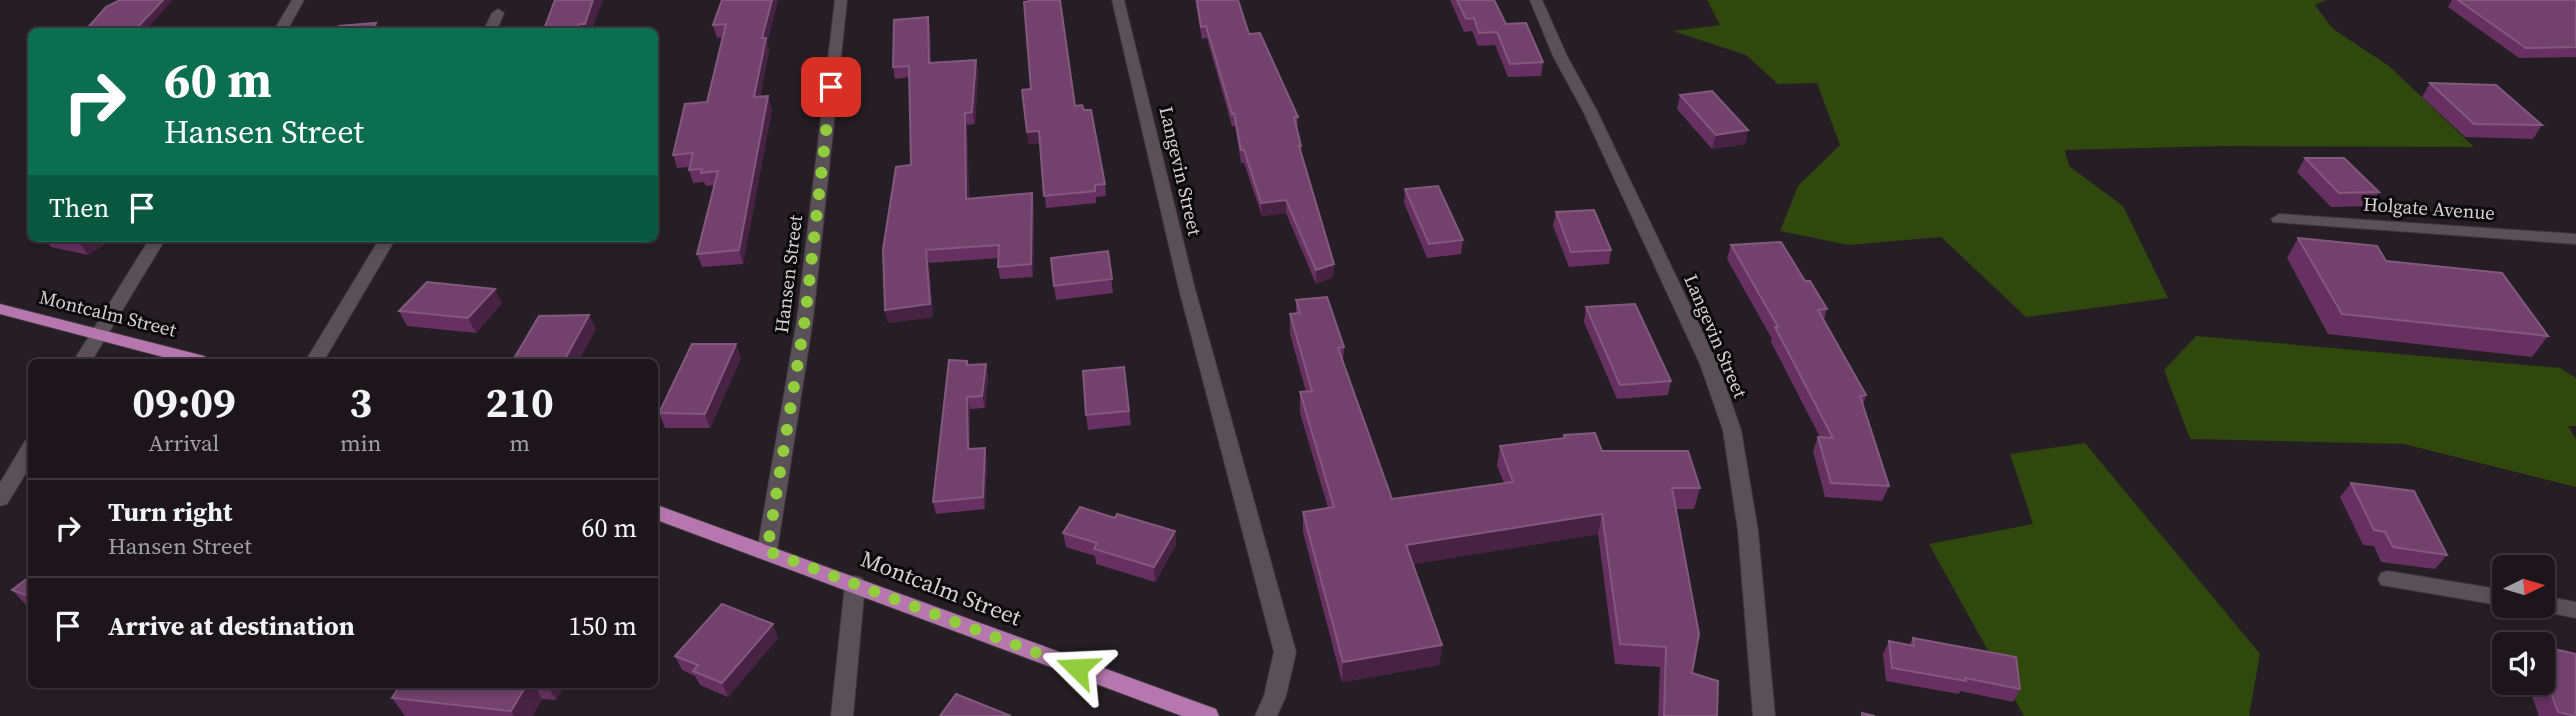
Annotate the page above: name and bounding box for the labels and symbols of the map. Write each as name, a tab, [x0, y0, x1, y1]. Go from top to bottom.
pin	[801, 57, 861, 117]
street label: Langevin Street	[1153, 104, 1209, 239]
street label: Holgate Avenue	[2362, 190, 2496, 226]
street label: Hansen Street	[768, 213, 808, 334]
street label: Langevin Street	[1678, 270, 1754, 403]
street label: Montcalm Street	[37, 283, 180, 343]
street label: Montcalm Street	[856, 543, 1026, 634]
north arrow	[2492, 555, 2555, 618]
position arrow	[1040, 631, 1114, 705]

